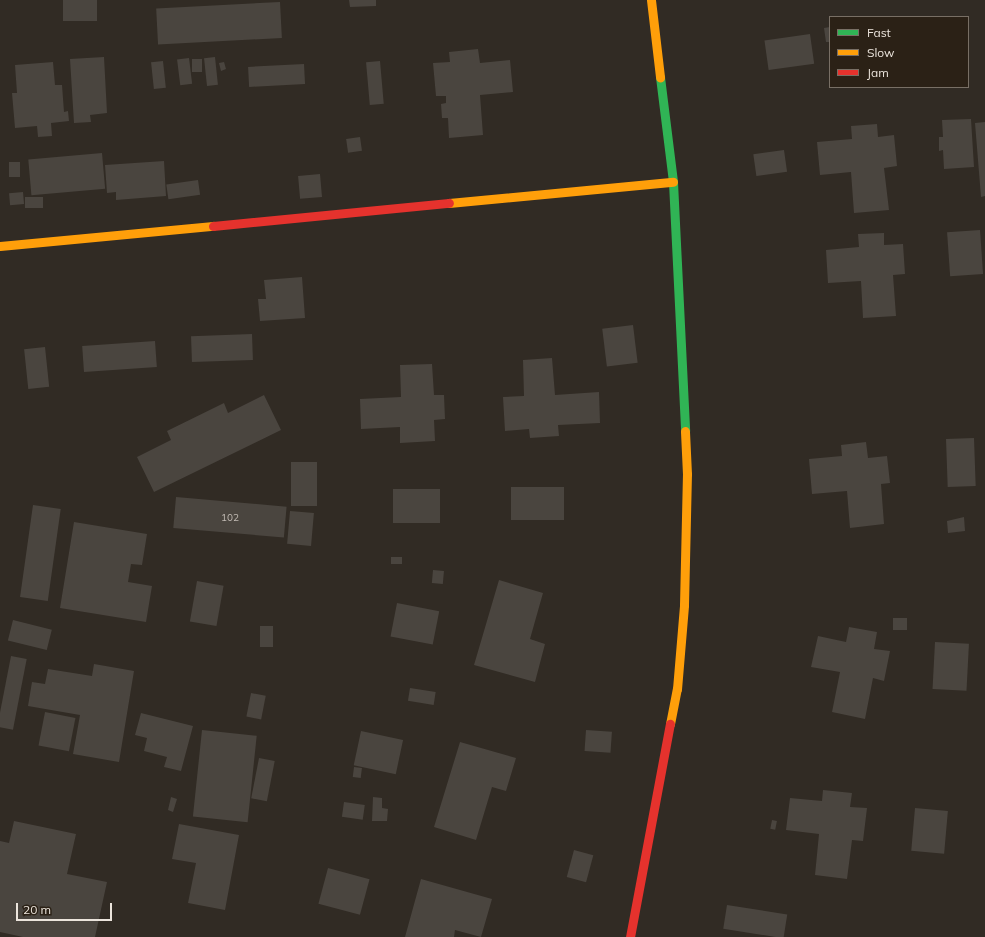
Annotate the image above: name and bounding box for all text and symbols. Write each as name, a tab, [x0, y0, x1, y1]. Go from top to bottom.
legend	[829, 16, 969, 88]
text: Fast	[867, 25, 891, 40]
text: Slow	[867, 45, 895, 60]
text: Jam	[867, 65, 889, 80]
house number: 102	[221, 512, 239, 524]
scale bar	[18, 895, 114, 921]
text: 20 m	[23, 902, 51, 917]

